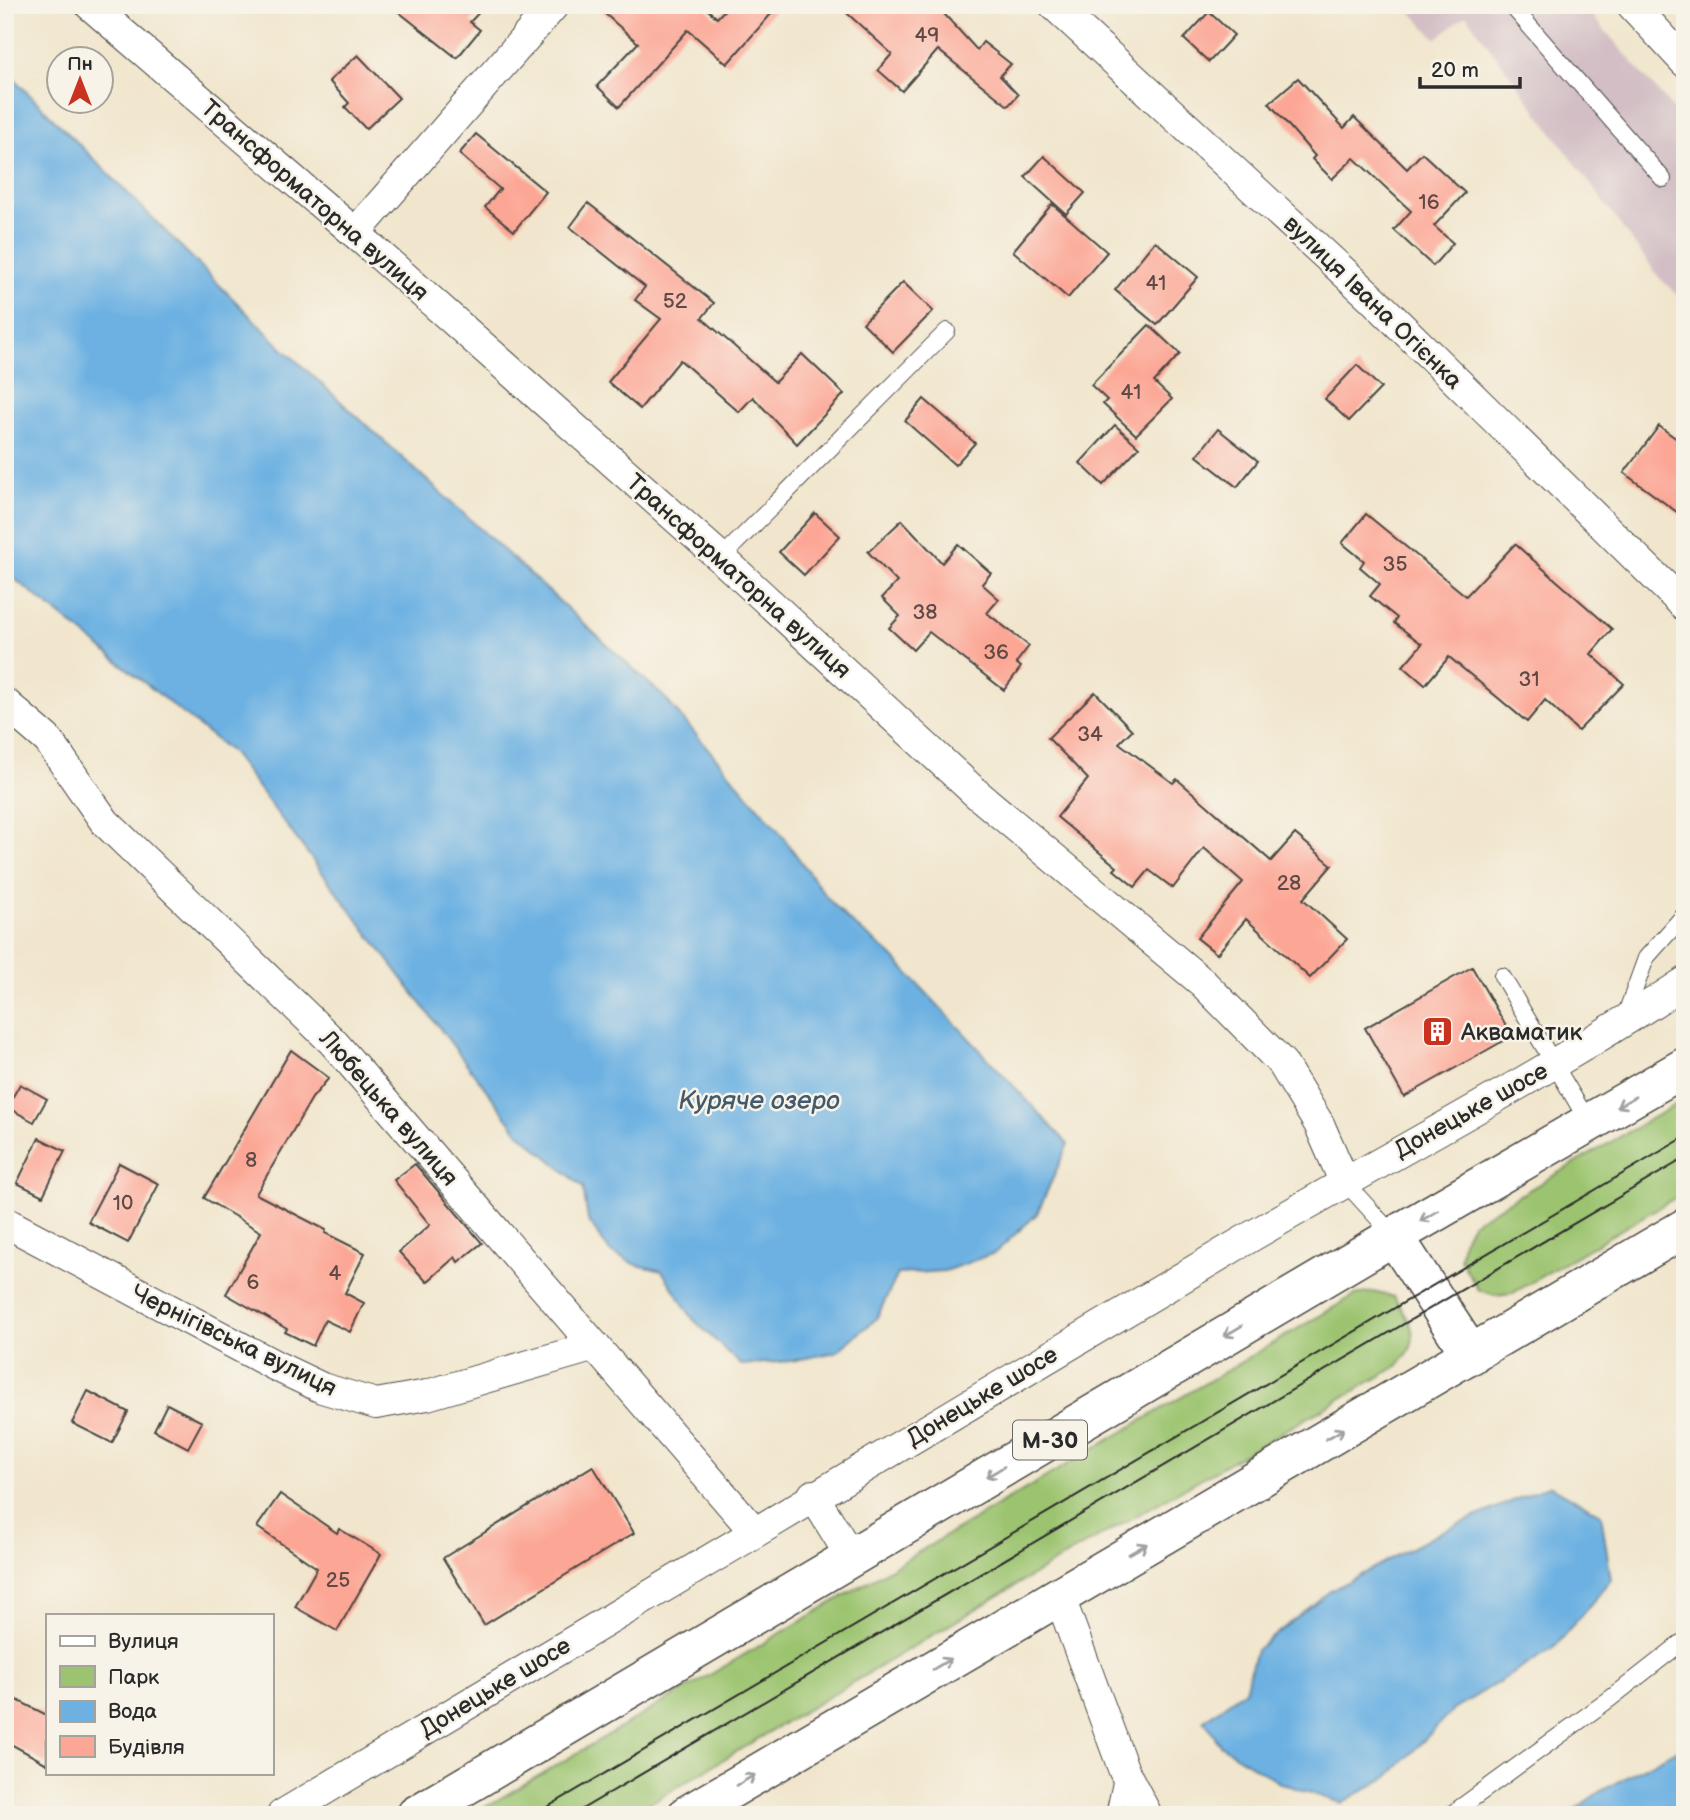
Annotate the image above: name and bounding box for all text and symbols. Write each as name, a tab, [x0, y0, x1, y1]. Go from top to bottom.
house number: 49	[915, 23, 939, 48]
north arrow	[46, 46, 116, 116]
scale bar	[1420, 46, 1520, 90]
text: Пн	[67, 53, 93, 76]
text: 20 m	[1431, 58, 1479, 83]
street label: Трансформаторна вулиця	[195, 94, 434, 307]
house number: 16	[1419, 190, 1440, 215]
street label: вулиця Івана Огієнка	[1277, 209, 1468, 395]
house number: 41	[1146, 271, 1166, 296]
house number: 52	[663, 289, 688, 314]
house number: 41	[1121, 380, 1141, 405]
street label: Трансформаторна вулиця	[620, 468, 857, 685]
house number: 35	[1383, 552, 1407, 577]
house number: 38	[912, 600, 938, 625]
house number: 36	[983, 640, 1009, 665]
house number: 31	[1518, 667, 1540, 692]
house number: 34	[1077, 722, 1103, 747]
house number: 28	[1277, 871, 1301, 896]
building icon: Акваматик	[1421, 1015, 1455, 1049]
place label: Акваматик	[1460, 1018, 1583, 1047]
street label: Любецька вулиця	[312, 1024, 464, 1192]
street label: Донецьке шосе	[1389, 1056, 1553, 1165]
water label: Куряче озеро	[678, 1086, 840, 1117]
one-way arrow	[1616, 1095, 1636, 1109]
house number: 8	[245, 1148, 257, 1173]
house number: 10	[113, 1191, 133, 1216]
one-way arrow	[1420, 1209, 1440, 1223]
house number: 4	[329, 1261, 342, 1286]
house number: 6	[247, 1270, 260, 1295]
street label: Чернігівська вулиця	[126, 1278, 341, 1403]
one-way arrow	[1224, 1325, 1244, 1339]
street label: Донецьке шосе	[901, 1340, 1063, 1453]
road number: М-30	[1013, 1420, 1087, 1460]
one-way arrow	[1324, 1427, 1344, 1441]
one-way arrow	[986, 1465, 1006, 1479]
one-way arrow	[1128, 1542, 1148, 1556]
house number: 25	[326, 1568, 350, 1593]
legend	[46, 1614, 273, 1774]
text: Вулиця	[108, 1629, 179, 1654]
street label: Донецьке шосе	[414, 1631, 576, 1744]
one-way arrow	[932, 1657, 952, 1671]
text: Парк	[108, 1665, 159, 1690]
text: Вода	[108, 1699, 157, 1724]
text: Будівля	[108, 1735, 185, 1760]
one-way arrow	[736, 1773, 756, 1787]

